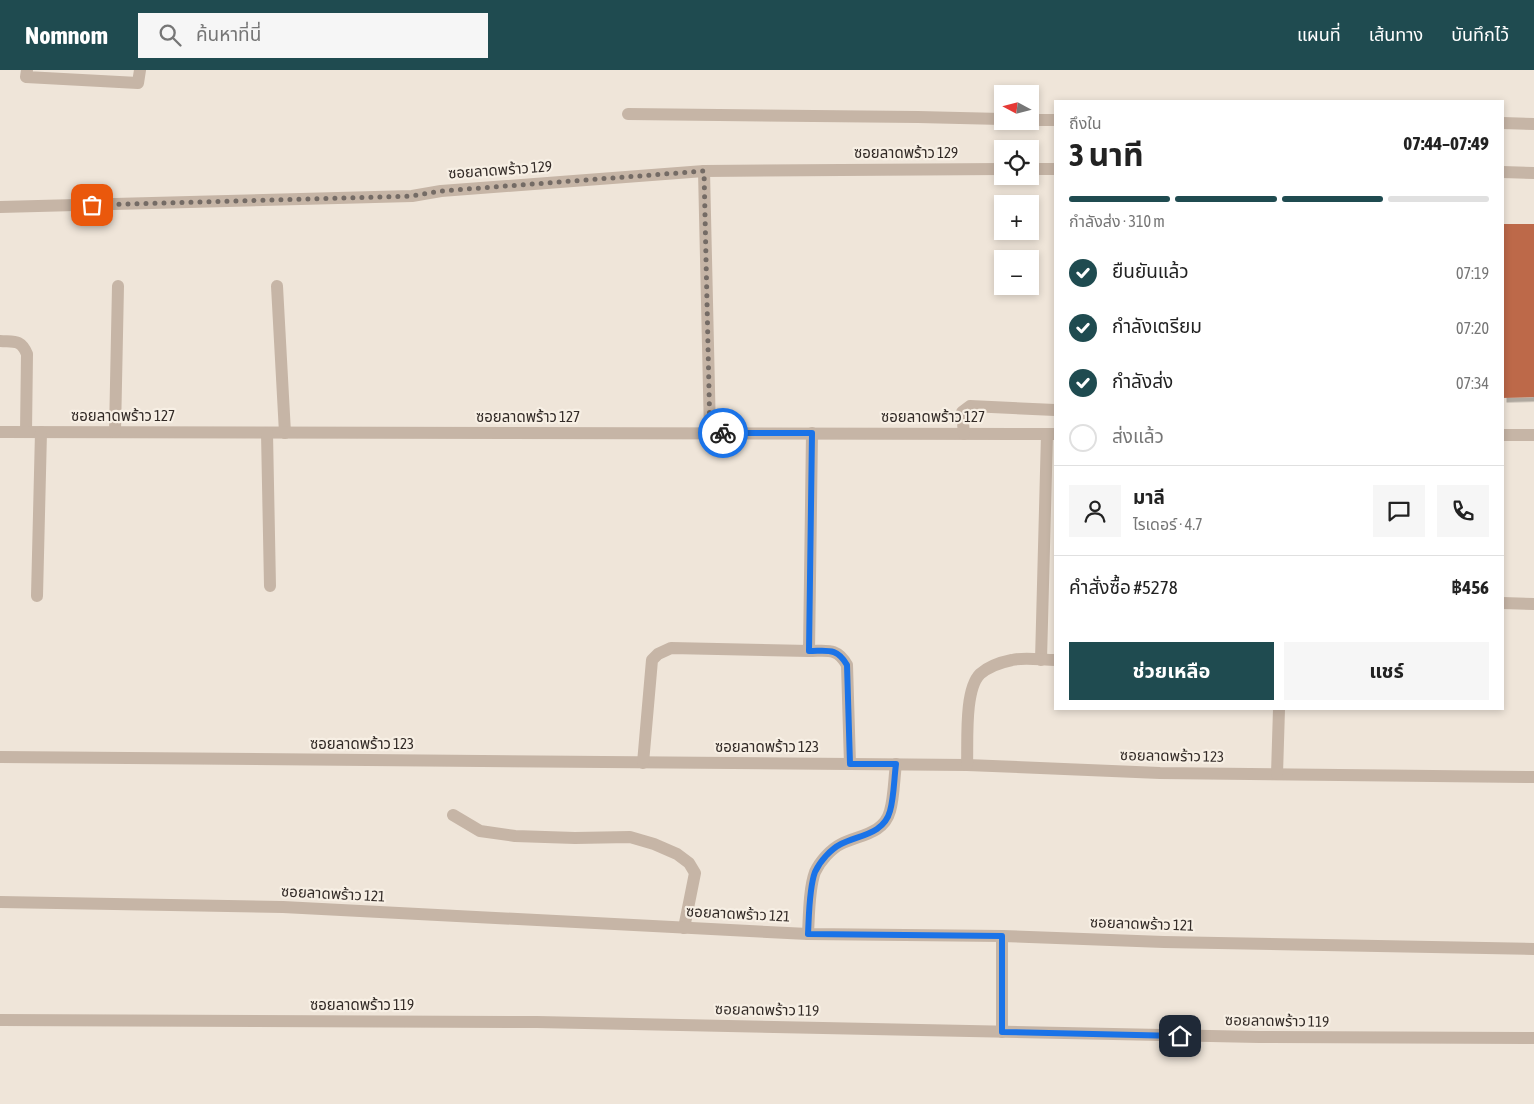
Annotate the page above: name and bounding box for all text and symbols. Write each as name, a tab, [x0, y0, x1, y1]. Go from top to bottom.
search box	[138, 13, 488, 58]
icon: search	[156, 21, 184, 49]
text: Nomnom	[25, 22, 108, 49]
text: ค้นหาที่นี่	[196, 23, 261, 45]
text: แผนที่	[1297, 24, 1341, 45]
text: เส้นทาง	[1369, 24, 1423, 45]
text: บันทึกไว้	[1451, 24, 1509, 45]
north arrow	[994, 85, 1039, 130]
map controls	[994, 85, 1039, 295]
text: ถึงใน	[1069, 114, 1102, 132]
text: 07:44–07:49	[1403, 132, 1489, 154]
text: 3 นาที	[1069, 136, 1144, 173]
button: locate	[994, 140, 1039, 185]
street label: ซอยลาดพร้าว 129	[854, 144, 958, 161]
street label: ซอยลาดพร้าว 129	[447, 157, 553, 182]
pin	[71, 184, 113, 226]
icon: bag	[78, 191, 106, 219]
button: +	[994, 195, 1039, 240]
text: กำลังส่ง · 310 m	[1069, 212, 1165, 230]
button: −	[994, 250, 1039, 295]
icon: check	[1069, 259, 1097, 287]
text: ยืนยันแล้ว	[1112, 260, 1189, 282]
text: 07:19	[1456, 264, 1489, 282]
icon: check	[1069, 314, 1097, 342]
text: กำลังเตรียม	[1112, 315, 1202, 337]
text: 07:20	[1456, 319, 1489, 337]
icon: check	[1069, 369, 1097, 397]
text: กำลังส่ง	[1112, 370, 1173, 392]
text: 07:34	[1456, 374, 1489, 392]
street label: ซอยลาดพร้าว 127	[71, 407, 175, 424]
street label: ซอยลาดพร้าว 127	[476, 408, 580, 425]
courier	[698, 408, 748, 458]
street label: ซอยลาดพร้าว 127	[881, 408, 985, 425]
icon: bike	[709, 419, 737, 447]
text: ส่งแล้ว	[1112, 425, 1164, 447]
button: person	[1069, 485, 1121, 537]
button: chat	[1373, 485, 1425, 537]
button: phone	[1437, 485, 1489, 537]
text: มาลี	[1133, 486, 1165, 508]
text: ไรเดอร์ · 4.7	[1133, 515, 1203, 533]
text: คำสั่งซื้อ #5278	[1069, 576, 1178, 598]
text: ฿456	[1451, 576, 1489, 598]
button: ช่วยเหลือ	[1069, 642, 1274, 700]
button: แชร์	[1284, 642, 1489, 700]
street label: ซอยลาดพร้าว 123	[310, 735, 414, 752]
street label: ซอยลาดพร้าว 123	[715, 738, 819, 755]
street label: ซอยลาดพร้าว 123	[1120, 746, 1224, 765]
street label: ซอยลาดพร้าว 121	[281, 882, 385, 905]
street label: ซอยลาดพร้าว 121	[686, 902, 790, 925]
street label: ซอยลาดพร้าว 121	[1090, 913, 1194, 934]
street label: ซอยลาดพร้าว 119	[310, 996, 414, 1013]
street label: ซอยลาดพร้าว 119	[715, 1000, 819, 1019]
street label: ซอยลาดพร้าว 119	[1225, 1011, 1329, 1030]
pin	[1159, 1015, 1201, 1057]
icon: home	[1166, 1022, 1194, 1050]

